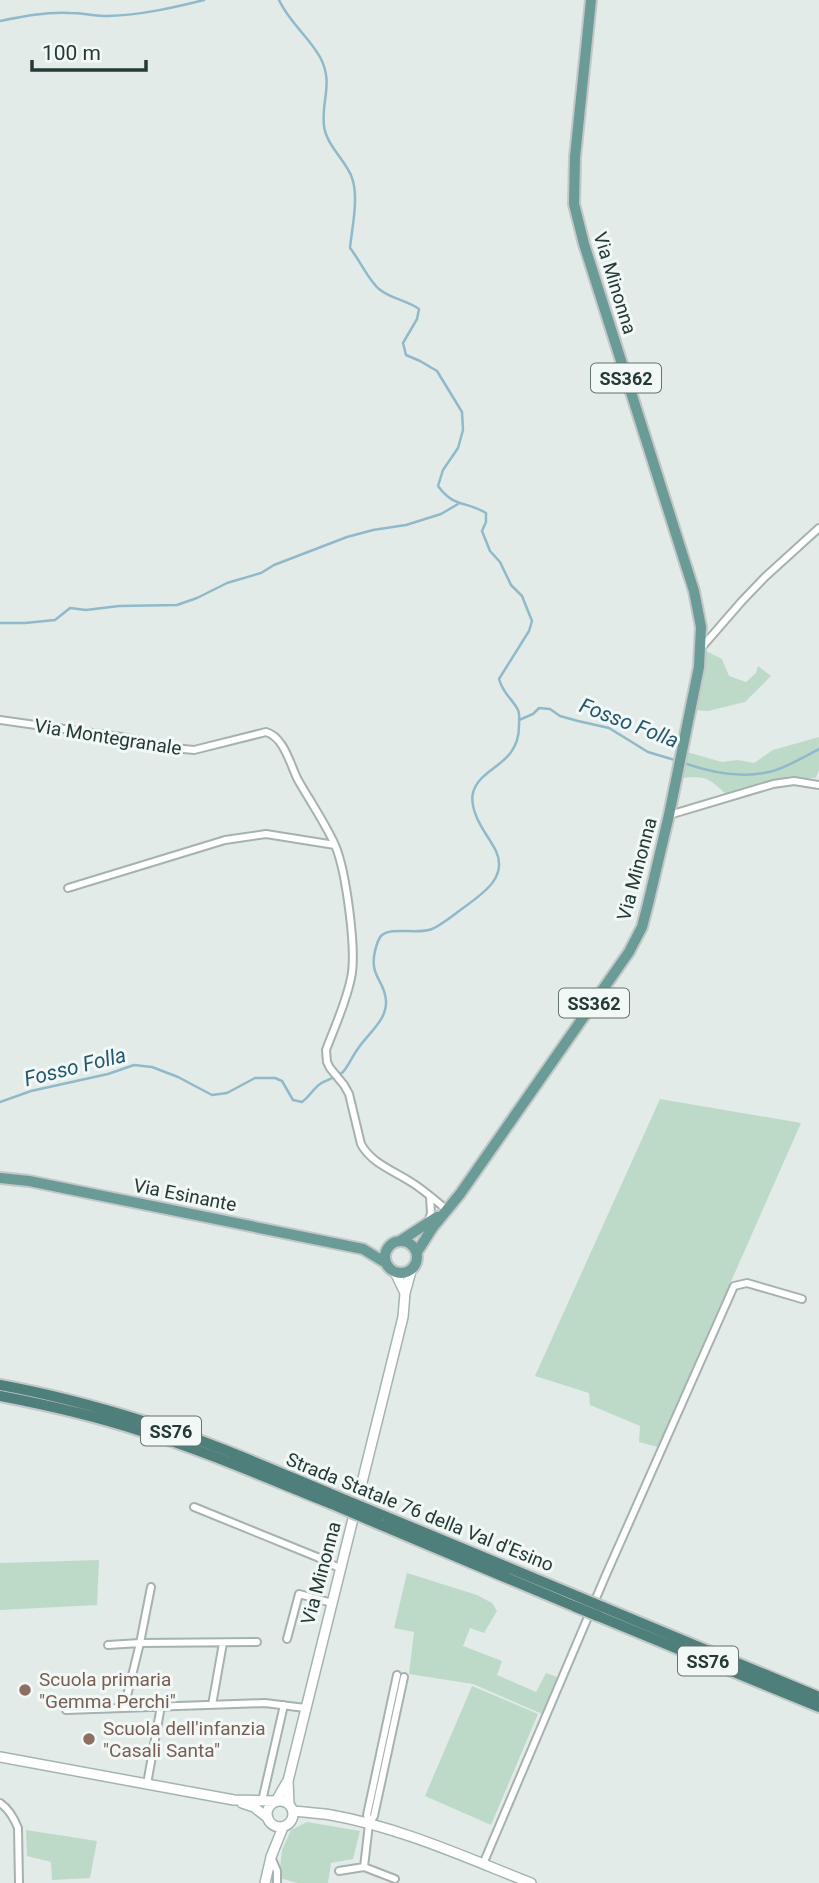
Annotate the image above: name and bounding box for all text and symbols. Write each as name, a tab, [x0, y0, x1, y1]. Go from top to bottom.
scale bar	[32, 28, 145, 72]
text: 100 m	[42, 41, 101, 65]
street label: Via Minonna	[589, 229, 641, 337]
road number: SS362	[591, 364, 661, 392]
water label: Fosso Folla	[576, 693, 682, 753]
street label: Via Montegranale	[33, 714, 183, 760]
street label: Via Minonna	[612, 815, 662, 923]
road number: SS362	[559, 988, 629, 1018]
water label: Fosso Folla	[22, 1043, 128, 1091]
street label: Via Esinante	[131, 1174, 239, 1216]
road number: SS76	[141, 1416, 201, 1446]
street label: Strada Statale 76 della Val d'Esino	[283, 1448, 557, 1576]
street label: Via Minonna	[296, 1519, 346, 1627]
road number: SS76	[678, 1646, 738, 1676]
place label: Scuola primaria "Gemma Perchi"	[39, 1668, 176, 1713]
marker: Scuola primaria "Gemma Perchi"	[17, 1682, 33, 1698]
place label: Scuola dell'infanzia "Casali Santa"	[103, 1717, 265, 1762]
marker: Scuola dell'infanzia "Casali Santa"	[81, 1731, 97, 1747]

